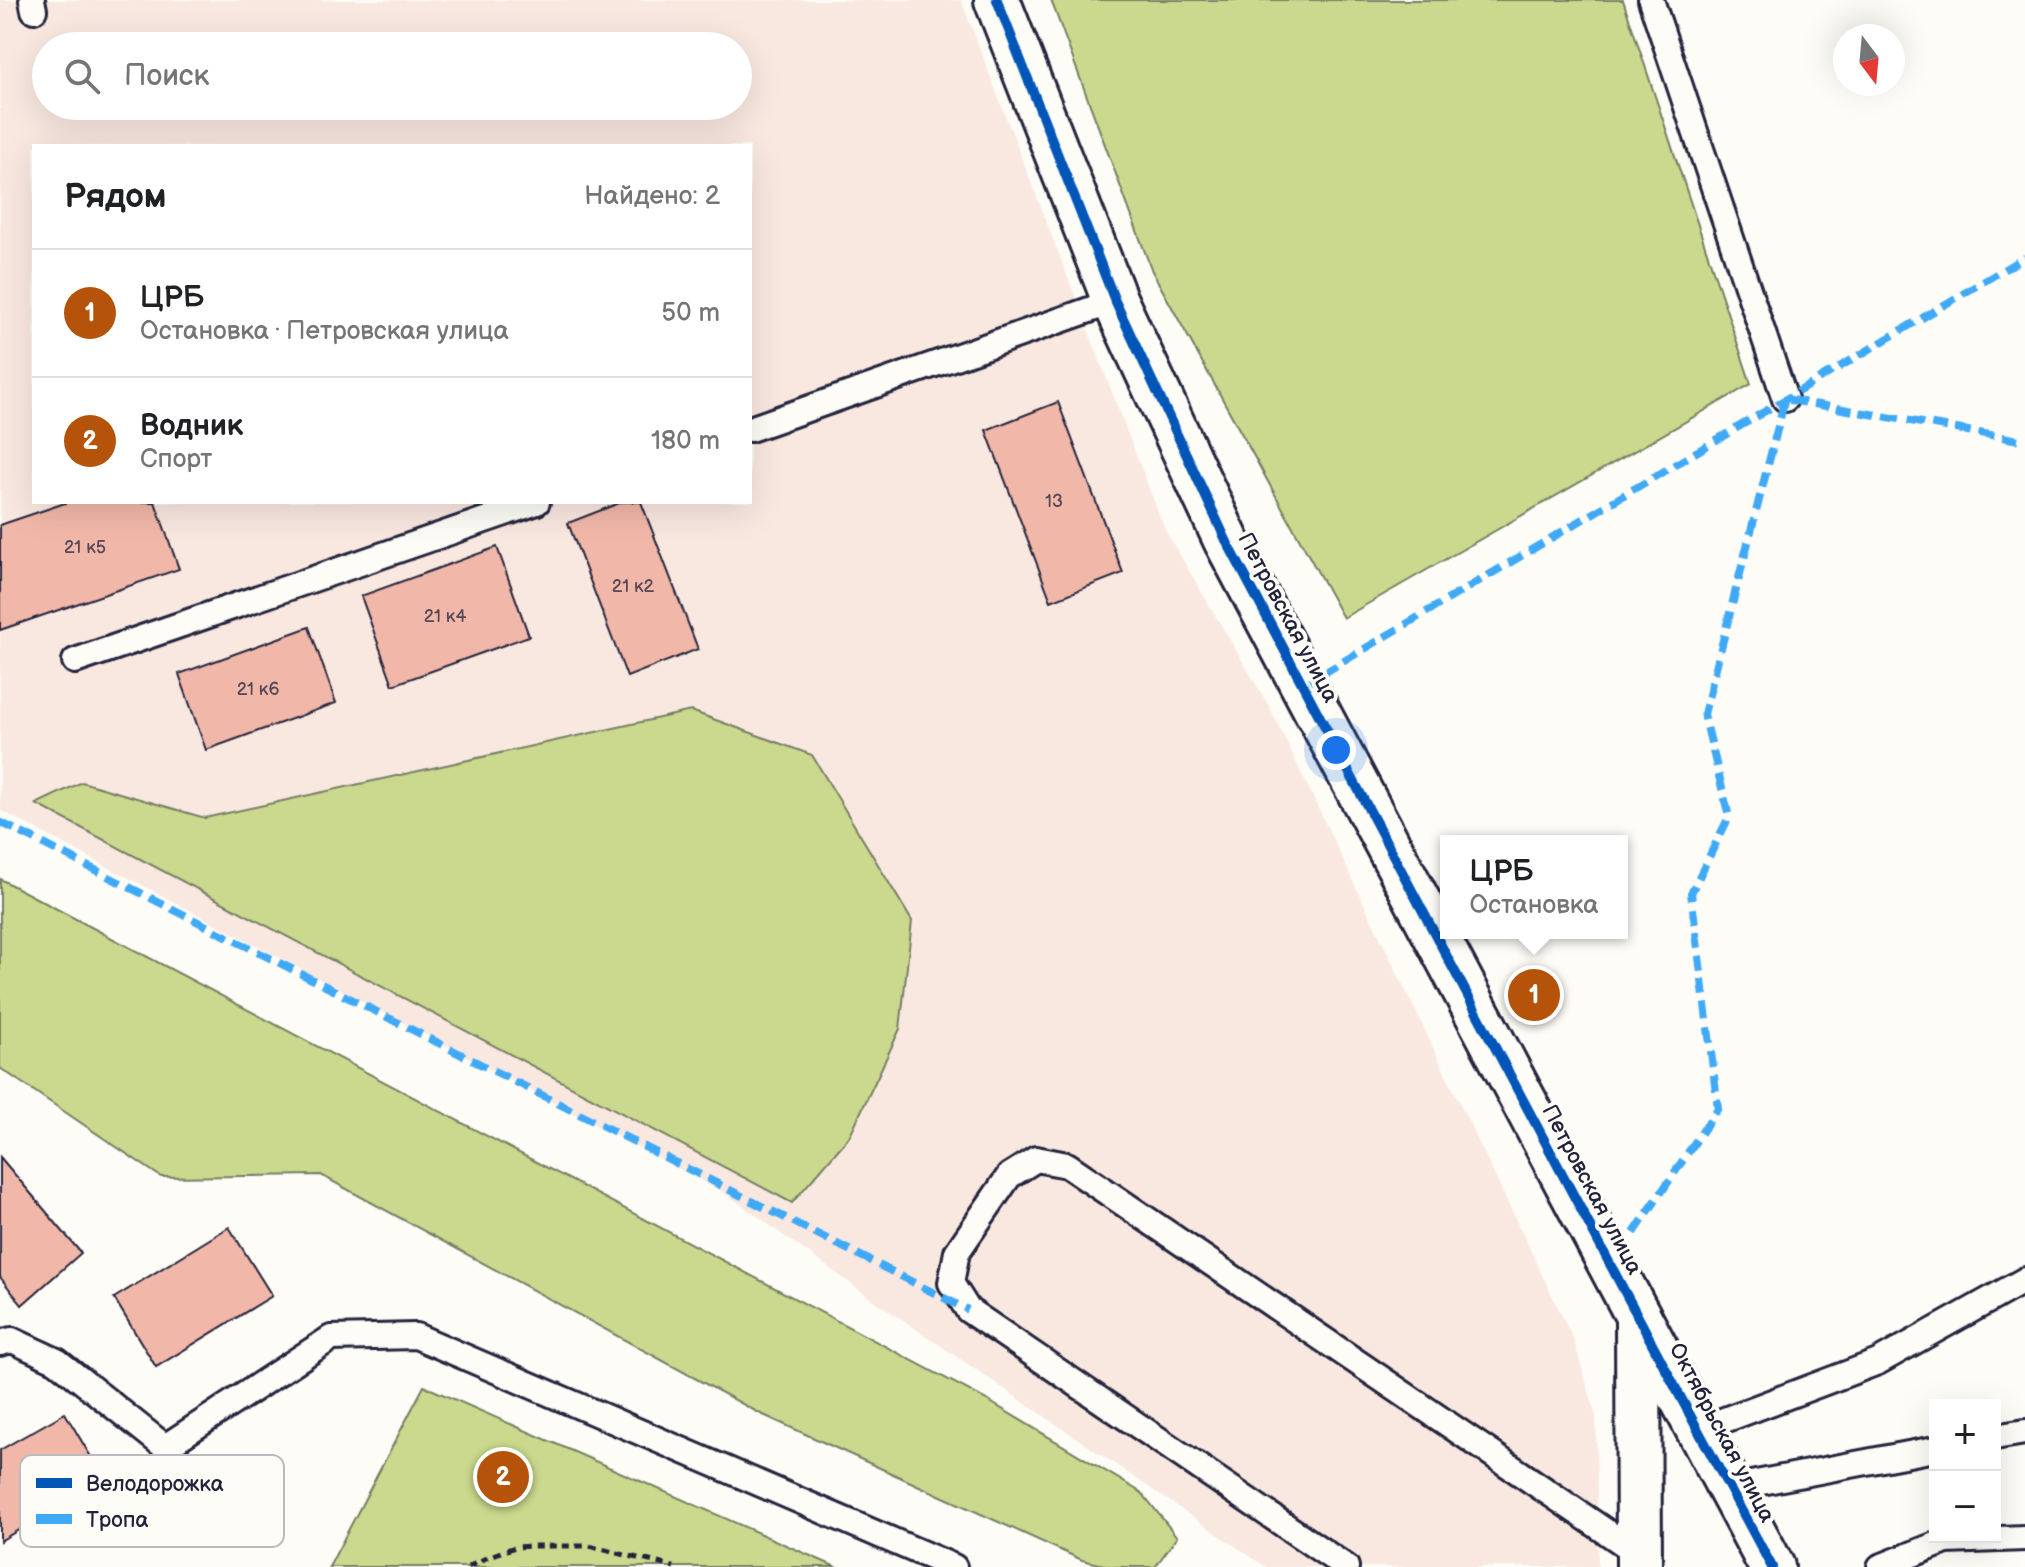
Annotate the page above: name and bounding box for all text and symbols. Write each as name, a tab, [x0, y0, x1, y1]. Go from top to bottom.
north arrow	[1833, 24, 1905, 96]
search box	[32, 32, 752, 120]
icon: search	[60, 54, 104, 98]
text: Поиск	[124, 58, 210, 94]
text: Рядом	[64, 176, 166, 217]
text: Найдено: 2	[584, 181, 720, 212]
text: ЦРБ	[140, 280, 204, 316]
text: 1	[85, 298, 95, 329]
text: 50 m	[661, 298, 720, 329]
text: Остановка · Петровская улица	[140, 316, 509, 347]
text: Водник	[140, 408, 243, 444]
text: 2	[82, 426, 98, 457]
text: 180 m	[651, 426, 720, 457]
text: Спорт	[140, 444, 212, 475]
house number: 13	[1045, 491, 1063, 512]
street label: Петровская улица	[1232, 528, 1344, 707]
house number: 21 к5	[64, 537, 106, 558]
house number: 21 к2	[612, 576, 655, 597]
house number: 21 к4	[424, 606, 466, 627]
house number: 21 к6	[237, 679, 279, 700]
your location	[1316, 730, 1356, 770]
popup	[1440, 835, 1628, 939]
text: ЦРБ	[1469, 854, 1533, 890]
text: Остановка	[1469, 890, 1599, 921]
pin: 1	[1508, 965, 1560, 1025]
street label: Петровская улица	[1536, 1100, 1648, 1279]
street label: Октябрьская улица	[1663, 1338, 1780, 1527]
map controls	[1929, 1399, 2001, 1543]
button: +	[1929, 1399, 2001, 1471]
pin: 2	[477, 1447, 529, 1507]
legend	[20, 1455, 284, 1547]
text: Велодорожка	[86, 1471, 224, 1498]
button: −	[1929, 1471, 2001, 1543]
text: Тропа	[86, 1507, 148, 1534]

